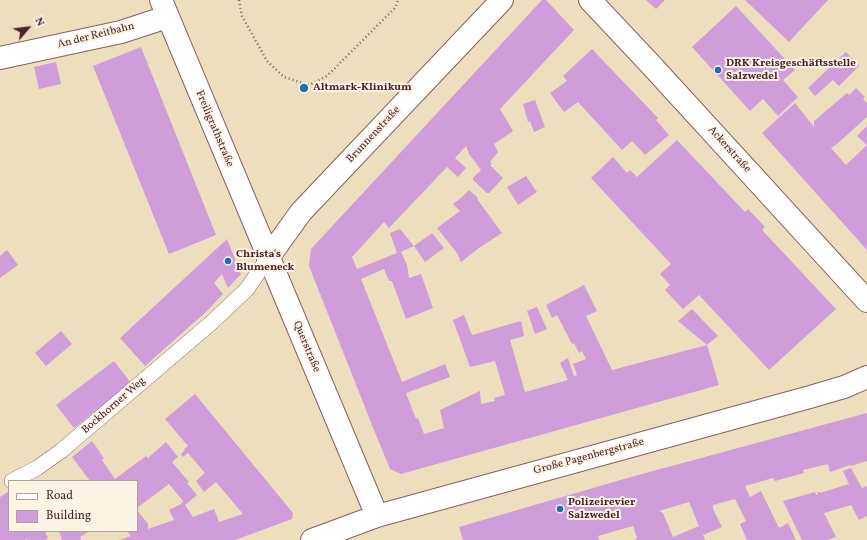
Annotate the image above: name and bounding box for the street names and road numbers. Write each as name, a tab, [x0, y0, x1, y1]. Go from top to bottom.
street label: An der Reitbahn	[56, 20, 136, 52]
street label: Freiligrathstraße	[192, 89, 236, 169]
street label: Brunnenstraße	[344, 104, 404, 166]
street label: Ackerstraße	[705, 124, 753, 176]
street label: Querstraße	[289, 319, 323, 375]
street label: Bockhorner Weg	[80, 375, 148, 437]
street label: Große Pagenbergstraße	[532, 436, 646, 478]

